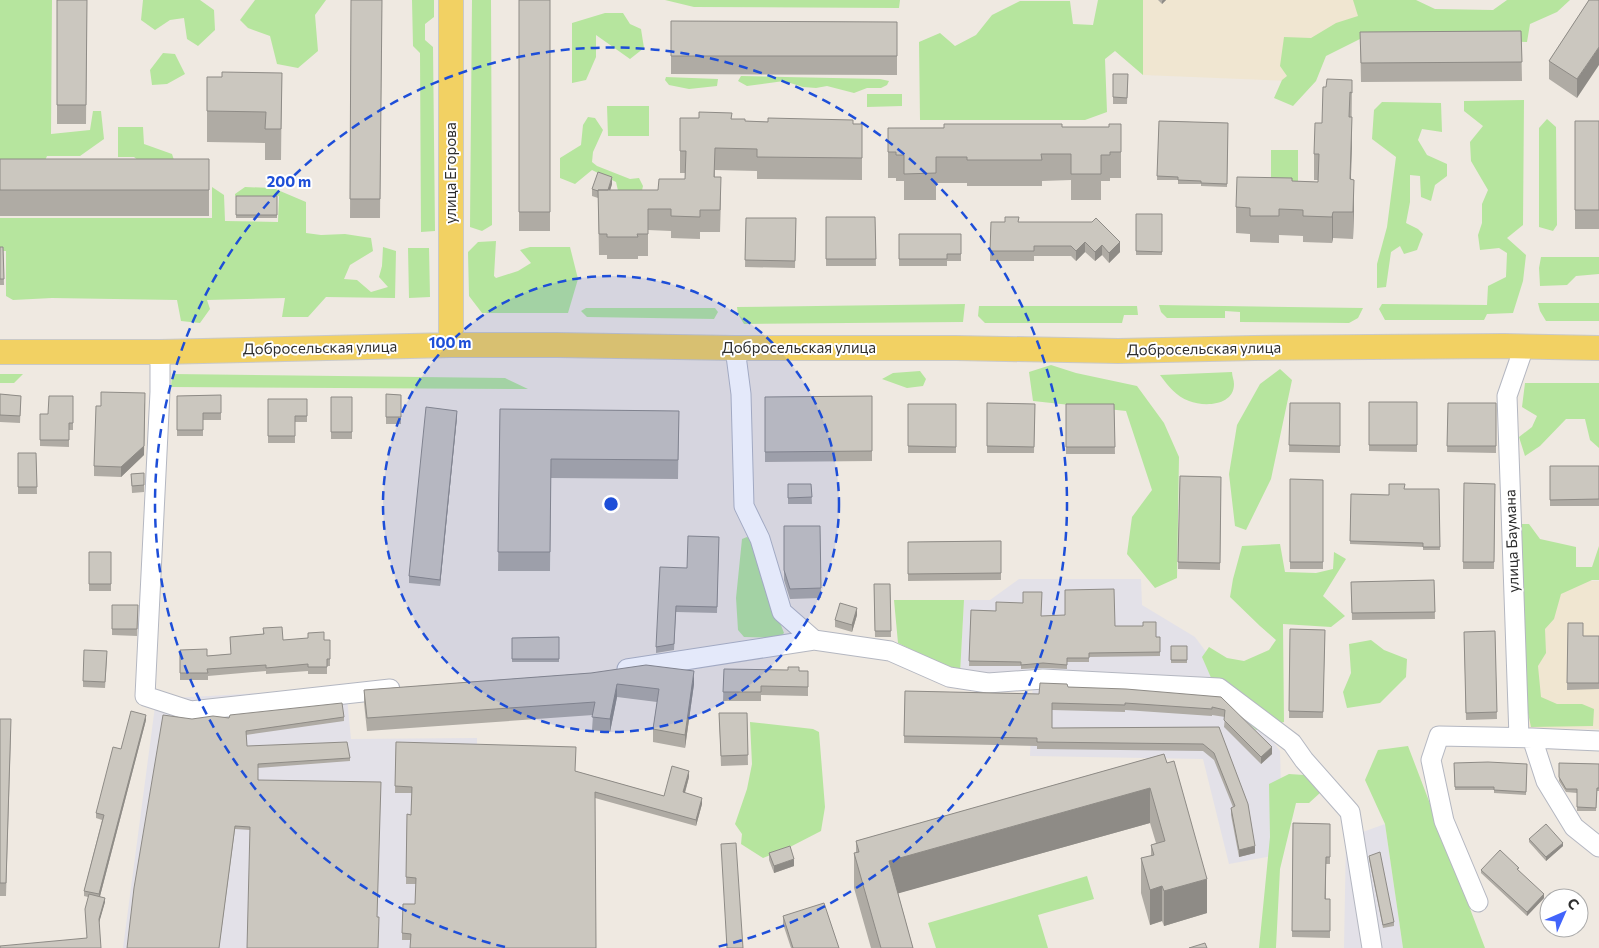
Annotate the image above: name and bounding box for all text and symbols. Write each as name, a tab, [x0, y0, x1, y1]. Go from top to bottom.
street label: улица Егорова	[441, 122, 459, 224]
text: 200 m	[267, 172, 311, 190]
text: 100 m	[429, 333, 471, 351]
street label: Добросельская улица	[243, 337, 397, 357]
street label: Добросельская улица	[722, 338, 876, 356]
street label: Добросельская улица	[1127, 338, 1281, 358]
street label: улица Баумана	[1500, 489, 1522, 593]
centre of rings	[602, 495, 620, 513]
north arrow	[1539, 888, 1589, 938]
text: С	[1564, 894, 1583, 913]

